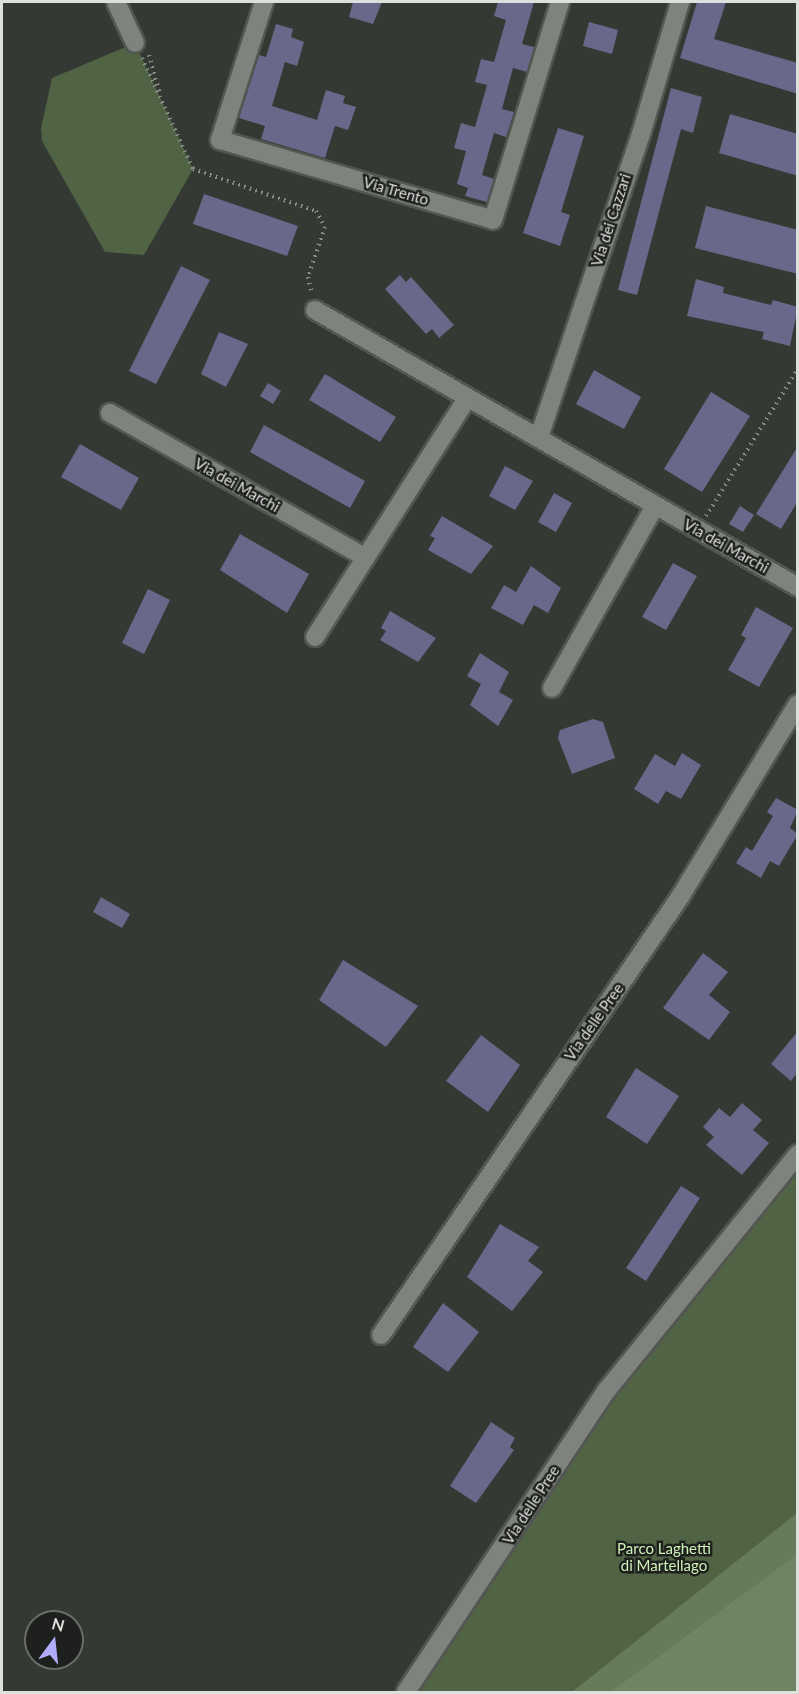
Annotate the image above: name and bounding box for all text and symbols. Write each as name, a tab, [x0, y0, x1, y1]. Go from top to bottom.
street label: Via dei Cazzari	[588, 171, 634, 269]
street label: Via Trento	[361, 173, 431, 209]
street label: Via dei Marchi	[191, 454, 283, 516]
street label: Via dei Marchi	[680, 515, 772, 577]
street label: Via delle Pree	[561, 980, 627, 1064]
street label: Via delle Pree	[499, 1462, 563, 1548]
park label: Parco Laghetti di Martellago	[617, 1539, 711, 1574]
north arrow	[24, 1610, 84, 1670]
text: N	[50, 1613, 67, 1635]

